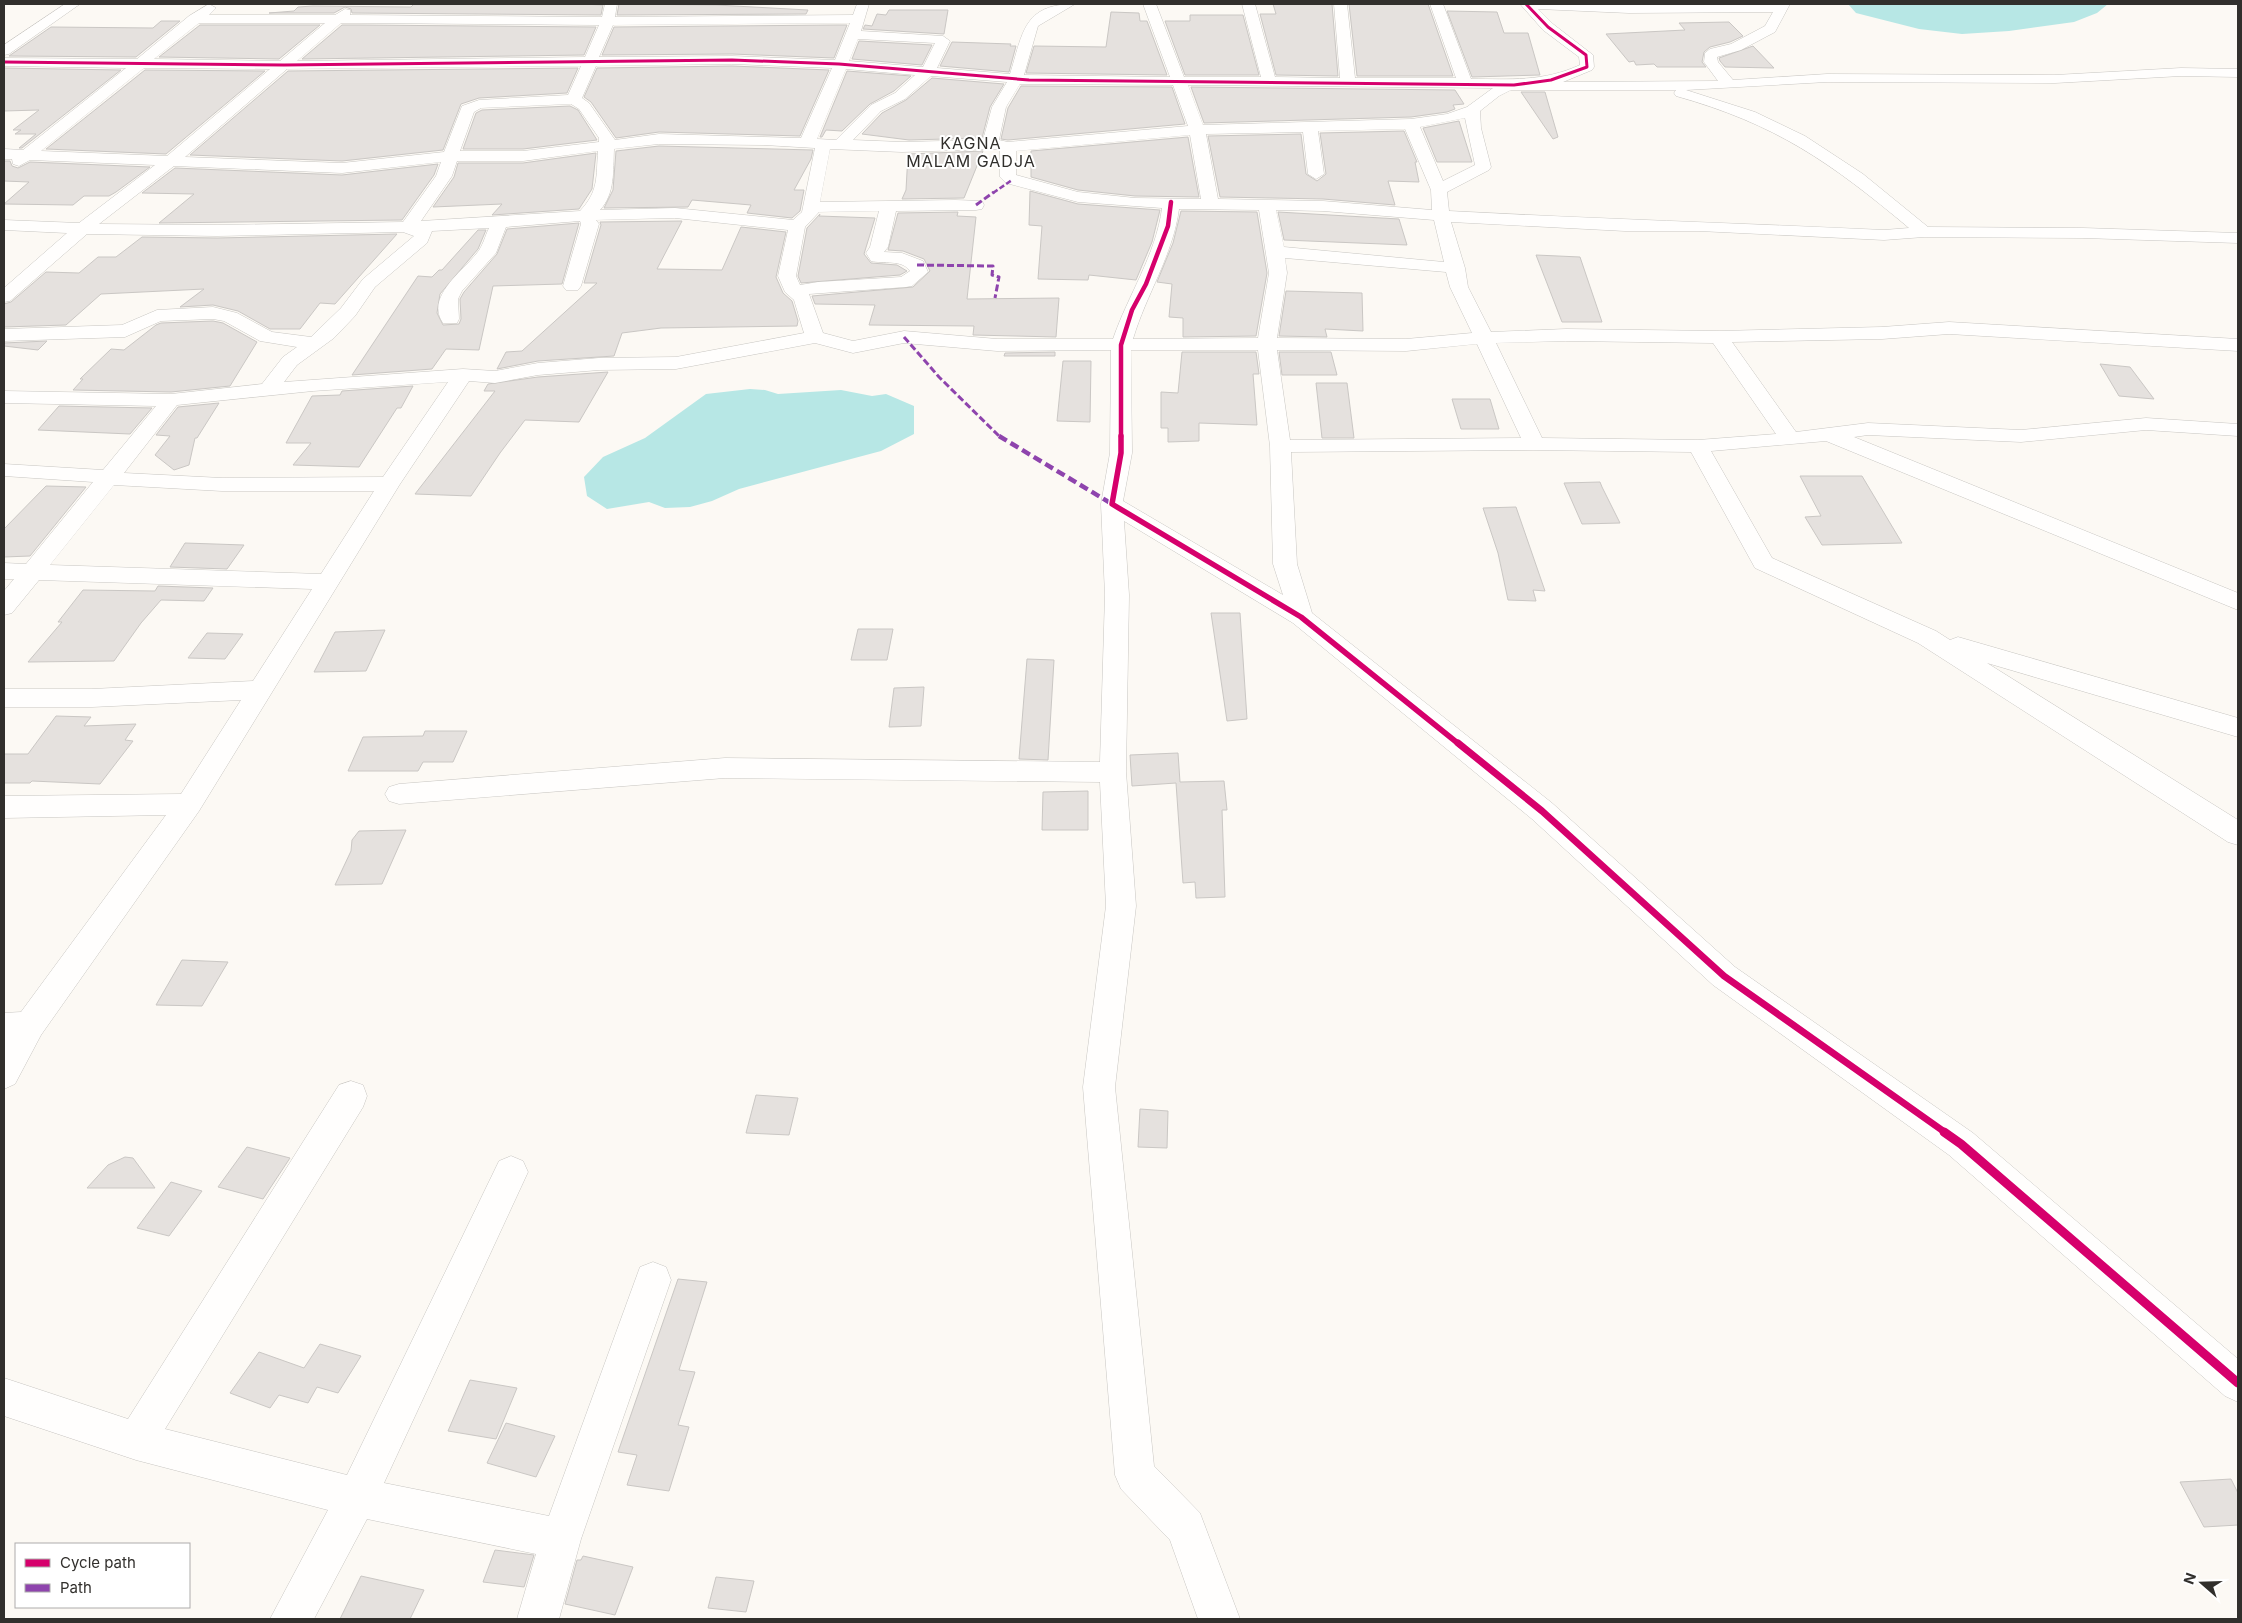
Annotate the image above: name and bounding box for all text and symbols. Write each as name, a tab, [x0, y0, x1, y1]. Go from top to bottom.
district label: KAGNA MALAM GADJA	[906, 133, 1036, 171]
legend	[15, 1543, 190, 1608]
text: Cycle path	[60, 1553, 136, 1572]
north arrow	[2177, 1558, 2227, 1608]
text: N	[2180, 1570, 2199, 1586]
text: Path	[60, 1578, 92, 1597]

